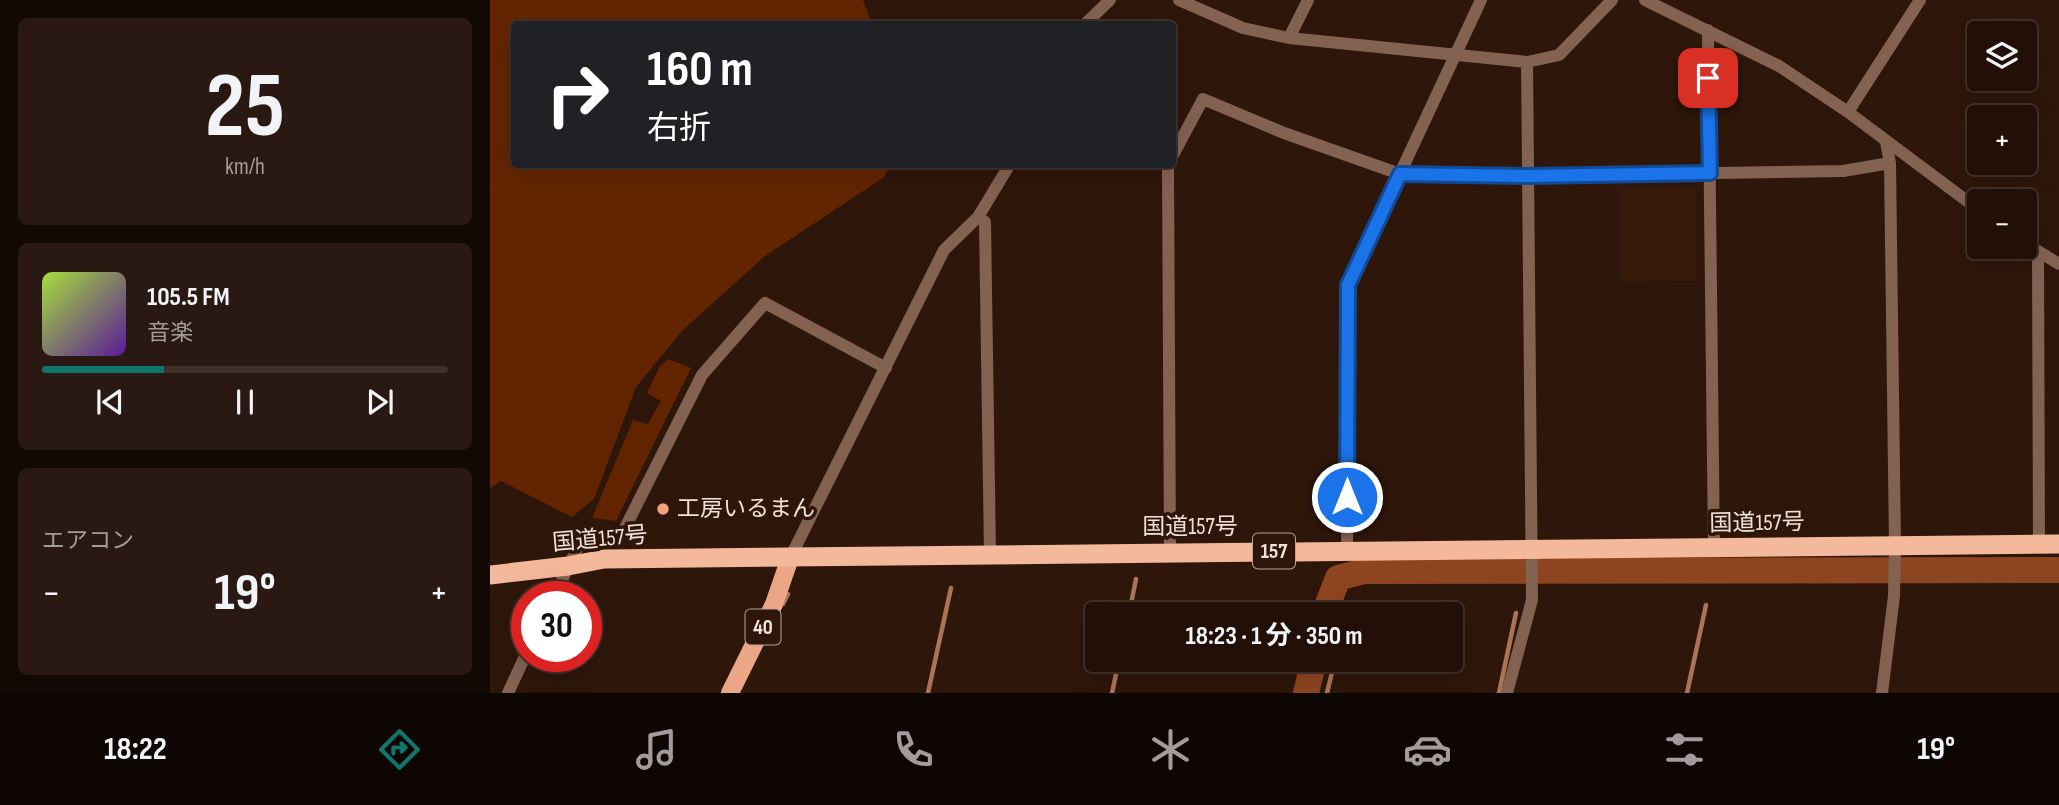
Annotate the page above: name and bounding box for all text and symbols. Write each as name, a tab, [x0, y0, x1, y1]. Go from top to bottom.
map controls	[1967, 21, 2037, 259]
button: layers	[1967, 21, 2037, 91]
text: 160 m	[647, 41, 753, 100]
pin	[1678, 48, 1738, 108]
icon: right	[532, 49, 623, 140]
text: 25	[205, 53, 285, 162]
icon: arrive	[1689, 59, 1727, 97]
button: +	[1967, 105, 2037, 175]
text: 右折	[647, 109, 711, 148]
text: km/h	[225, 153, 265, 181]
button: −	[1967, 189, 2037, 259]
text: 105.5 FM	[147, 282, 230, 313]
text: 音楽	[147, 319, 193, 347]
icon: previous	[91, 383, 129, 421]
icon: pause	[226, 383, 264, 421]
icon: next	[361, 383, 399, 421]
position arrow	[1310, 460, 1384, 534]
place label: 工房いるまん	[677, 495, 815, 523]
marker: 工房いるまん	[655, 501, 671, 517]
street label: 国道157号	[1709, 508, 1805, 538]
street label: 国道157号	[1142, 513, 1238, 541]
street label: 国道157号	[551, 521, 649, 557]
text: エアコン	[42, 527, 134, 555]
road number: 157	[1253, 534, 1295, 568]
text: 19°	[214, 562, 276, 625]
text: −	[42, 571, 61, 616]
text: +	[429, 571, 448, 616]
speed limit sign: 30	[511, 581, 602, 672]
road number: 40	[746, 610, 780, 644]
text: 18:23 · 1 分 · 350 m	[1186, 621, 1362, 652]
icon: directions	[375, 725, 424, 774]
icon: music	[632, 725, 681, 774]
icon: phone	[889, 725, 938, 774]
icon: climate	[1146, 725, 1195, 774]
icon: car	[1403, 725, 1452, 774]
icon: filters	[1660, 725, 1709, 774]
text: 18:22	[104, 730, 167, 769]
text: 19°	[1917, 730, 1955, 769]

